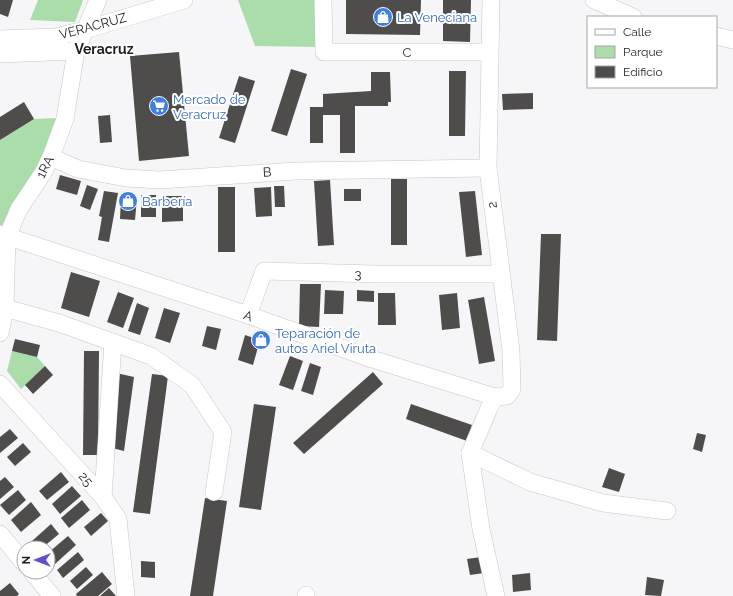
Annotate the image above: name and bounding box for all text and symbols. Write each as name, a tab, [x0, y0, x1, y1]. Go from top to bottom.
shop icon: La Veneciana	[372, 6, 394, 28]
street label: VERACRUZ	[58, 10, 128, 42]
place label: La Veneciana	[397, 10, 477, 25]
legend	[587, 16, 717, 88]
text: Calle	[623, 25, 651, 39]
district label: Veracruz	[74, 41, 134, 57]
street label: C	[403, 45, 412, 60]
text: Parque	[623, 45, 663, 59]
text: Edificio	[623, 65, 663, 79]
place label: Mercado de Veracruz	[173, 92, 246, 122]
supermarket icon: Mercado de Veracruz	[148, 95, 170, 117]
street label: 1RA	[33, 153, 57, 181]
street label: B	[262, 164, 272, 180]
shop icon: Barbería	[117, 190, 139, 212]
place label: Barbería	[142, 194, 192, 209]
street label: 2	[484, 201, 500, 209]
street label: 3	[354, 266, 362, 282]
street label: A	[241, 307, 255, 325]
place label: Teparación de autos Ariel Viruta	[275, 326, 376, 356]
shop icon: Teparación de autos Ariel Viruta	[250, 329, 272, 351]
street label: 25	[76, 469, 96, 489]
north arrow	[16, 540, 56, 580]
text: N	[20, 556, 33, 564]

